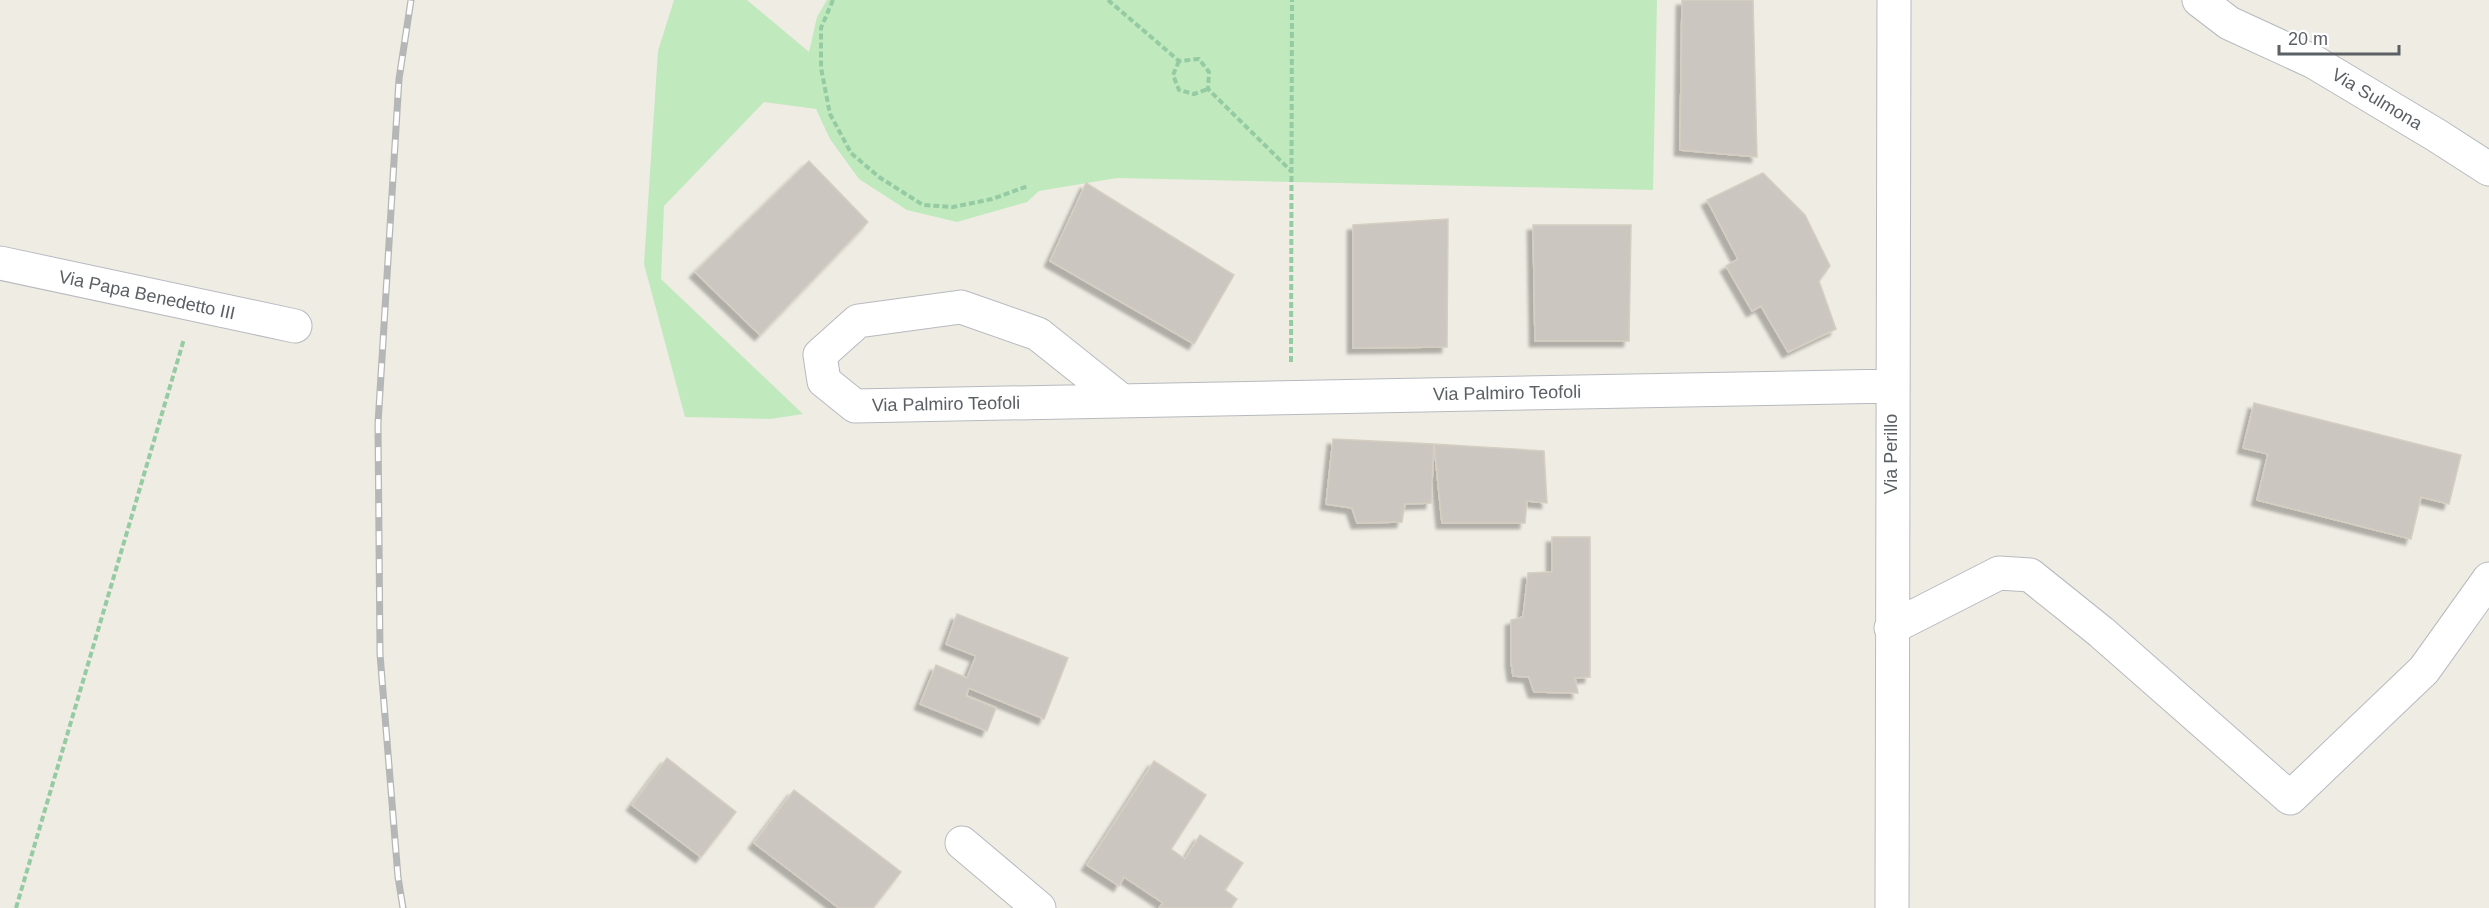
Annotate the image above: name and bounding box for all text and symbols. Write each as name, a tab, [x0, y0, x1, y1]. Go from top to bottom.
scale bar	[2279, 18, 2399, 56]
text: 20 m	[2288, 29, 2328, 49]
street label: Via Sulmona	[2328, 64, 2427, 134]
street label: Via Papa Benedetto III	[57, 267, 237, 323]
street label: Via Palmiro Teofoli	[1433, 382, 1581, 404]
street label: Via Palmiro Teofoli	[872, 393, 1020, 415]
street label: Via Perillo	[1881, 414, 1901, 494]

